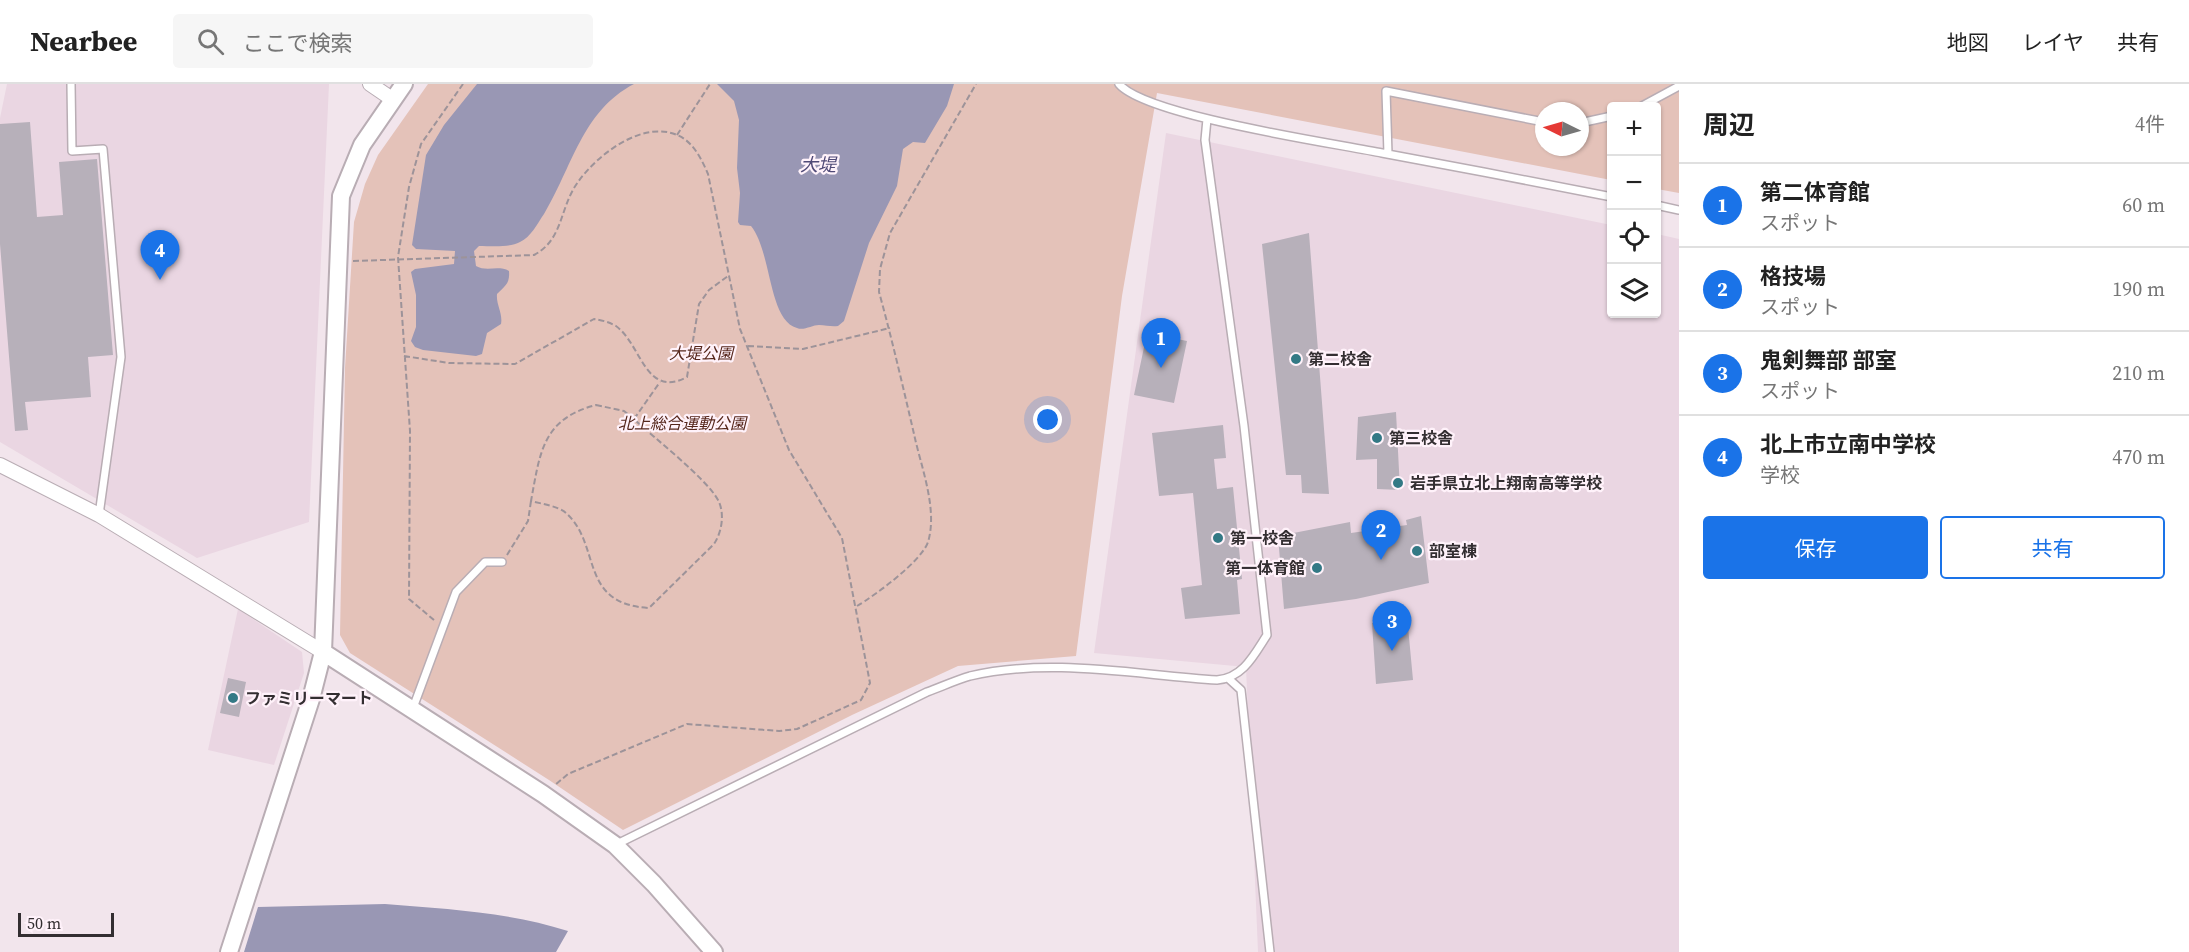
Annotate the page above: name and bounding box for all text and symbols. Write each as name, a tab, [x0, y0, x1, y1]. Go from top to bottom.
search box	[173, 14, 593, 68]
text: Nearbee	[30, 22, 137, 60]
icon: search	[194, 25, 227, 58]
text: ここで検索	[242, 28, 352, 58]
text: 地図	[1947, 28, 1989, 57]
text: レイヤ	[2022, 28, 2084, 57]
text: 共有	[2117, 28, 2159, 57]
north arrow	[1535, 102, 1589, 156]
map controls	[1607, 102, 1661, 318]
button: +	[1607, 102, 1661, 156]
text: 周辺	[1703, 107, 1755, 143]
text: 4件	[2135, 110, 2165, 138]
water label: 大堤	[800, 152, 838, 177]
button: −	[1607, 156, 1661, 210]
text: 第二体育館	[1760, 177, 1870, 207]
text: 1	[1717, 191, 1728, 219]
text: 60 m	[2122, 191, 2165, 219]
text: スポット	[1760, 209, 1840, 237]
button: locate	[1607, 210, 1661, 264]
pin: 4	[140, 230, 180, 280]
text: 格技場	[1760, 261, 1826, 291]
button: layers	[1607, 264, 1661, 318]
text: 2	[1717, 275, 1728, 303]
text: 190 m	[2112, 275, 2165, 303]
text: スポット	[1760, 293, 1840, 321]
pin: 1	[1142, 318, 1180, 368]
park label: 大堤公園	[669, 342, 735, 364]
text: 鬼剣舞部 部室	[1760, 345, 1897, 375]
place label: 第二校舎	[1308, 348, 1372, 370]
marker: 第二校舎	[1289, 352, 1303, 366]
text: 3	[1717, 359, 1728, 387]
text: 210 m	[2112, 359, 2165, 387]
text: スポット	[1760, 377, 1840, 405]
your location	[1033, 405, 1062, 434]
park label: 北上総合運動公園	[618, 412, 748, 434]
place label: 第三校舎	[1389, 427, 1453, 449]
text: 北上市立南中学校	[1760, 429, 1936, 459]
marker: 第三校舎	[1370, 431, 1384, 445]
text: 4	[1717, 443, 1728, 471]
text: 470 m	[2112, 443, 2165, 471]
text: 学校	[1760, 461, 1800, 489]
place label: 岩手県立北上翔南高等学校	[1410, 472, 1602, 494]
marker: 岩手県立北上翔南高等学校	[1391, 476, 1405, 490]
pin: 2	[1362, 510, 1400, 560]
button: 保存	[1703, 516, 1928, 579]
button: 共有	[1940, 516, 2165, 579]
place label: 第一校舎	[1230, 527, 1294, 549]
marker: 第一校舎	[1211, 531, 1225, 545]
place label: 部室棟	[1429, 540, 1477, 562]
marker: 部室棟	[1410, 544, 1424, 558]
place label: 第一体育館	[1225, 557, 1305, 579]
marker: 第一体育館	[1310, 561, 1324, 575]
pin: 3	[1372, 602, 1412, 651]
place label: ファミリーマート	[245, 687, 373, 709]
marker: ファミリーマート	[226, 691, 240, 705]
scale bar	[18, 910, 114, 938]
text: 50 m	[27, 912, 61, 934]

